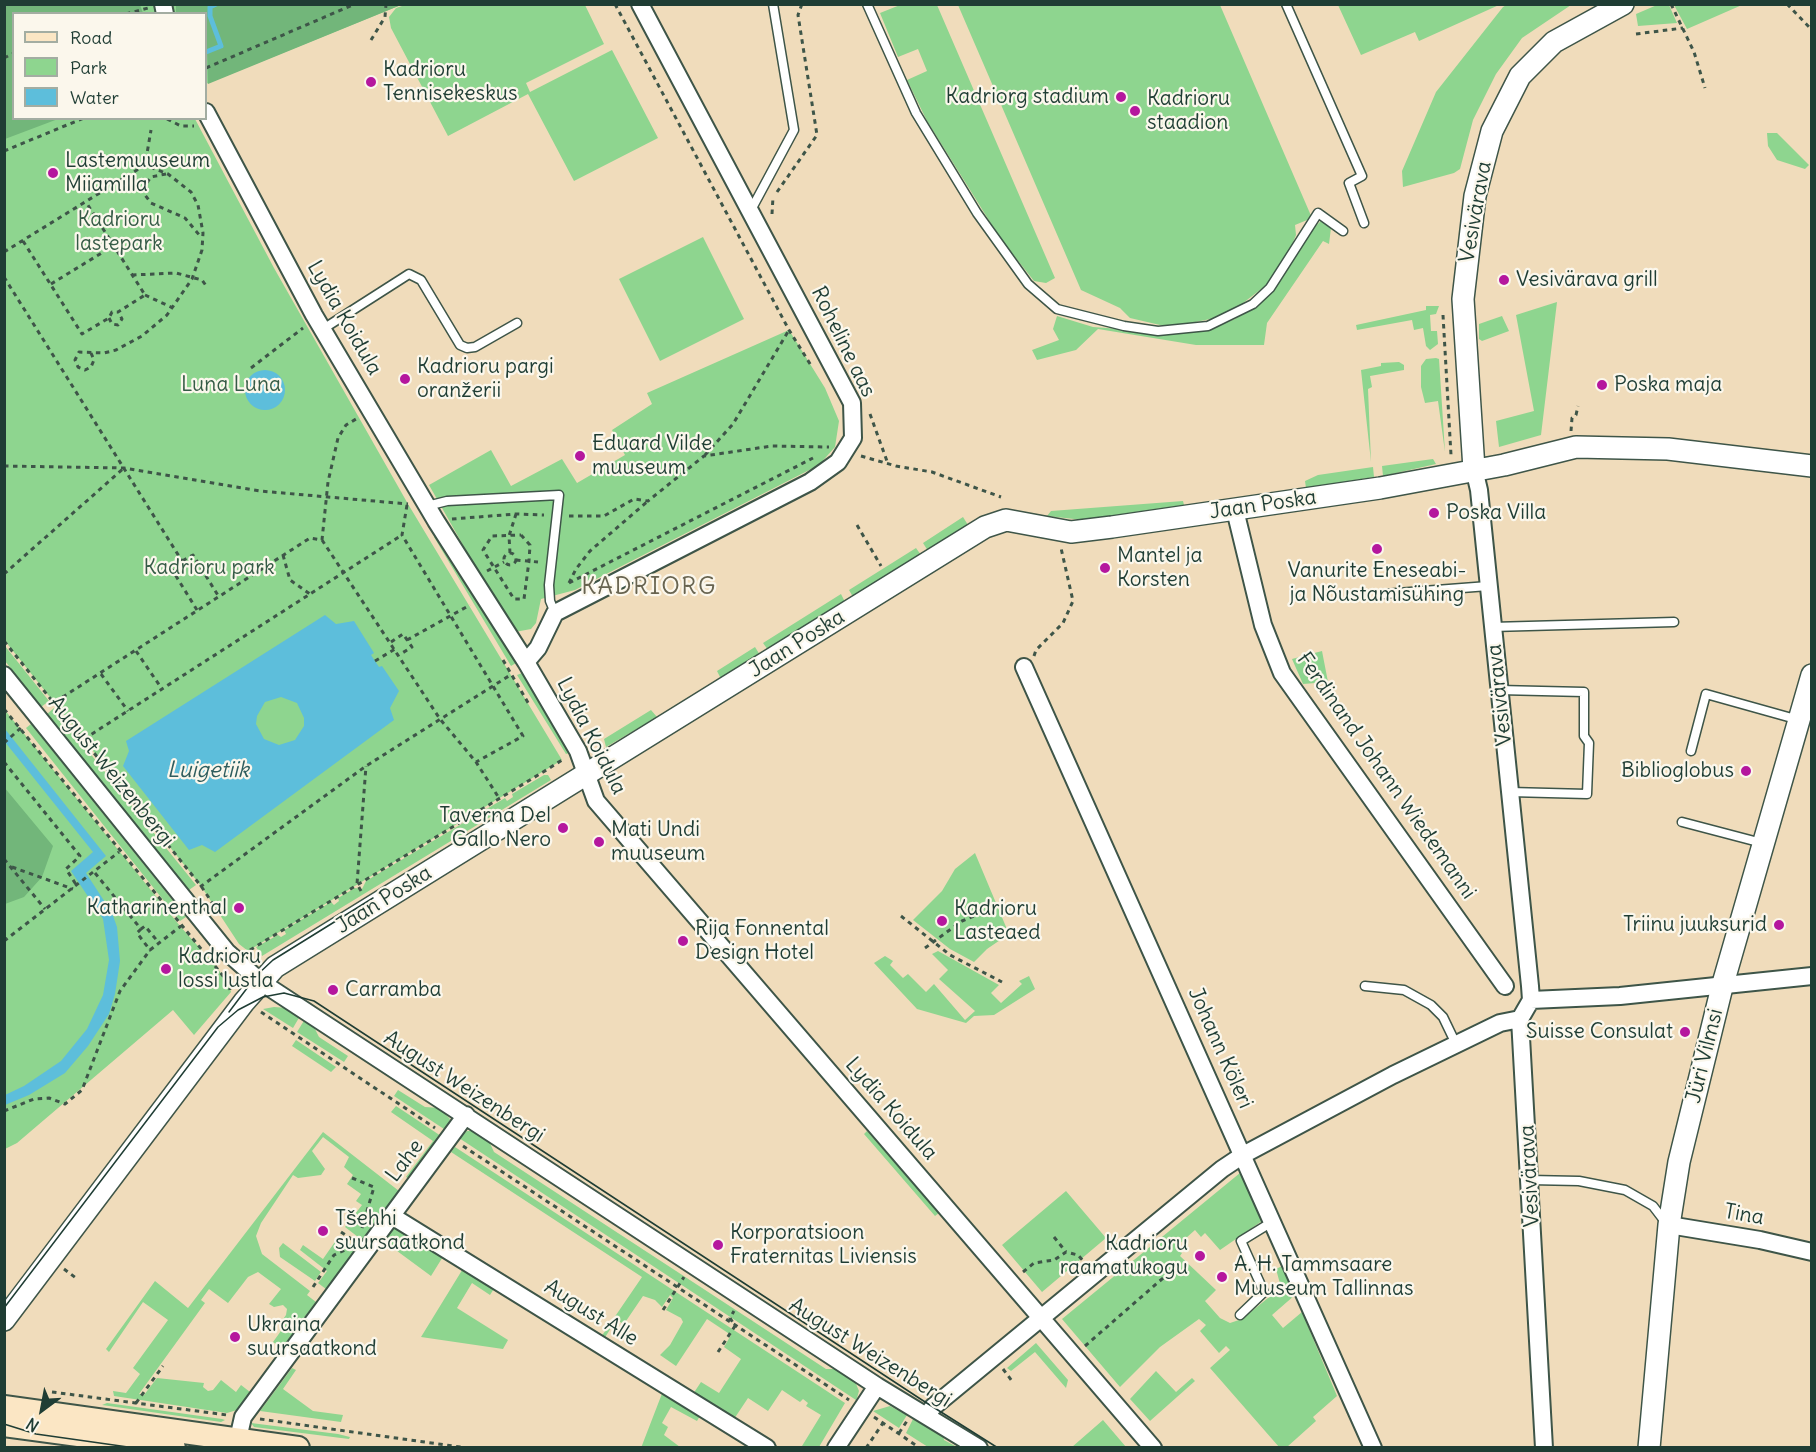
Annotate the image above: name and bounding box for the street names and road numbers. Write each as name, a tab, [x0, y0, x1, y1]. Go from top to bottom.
street label: Vesivärava	[1455, 159, 1497, 265]
street label: Lydia Koidula	[301, 256, 387, 380]
street label: Roheline aas	[805, 283, 881, 401]
street label: Jaan Poska	[1208, 485, 1318, 525]
street label: Jaan Poska	[745, 605, 849, 683]
street label: Vesivärava	[1482, 643, 1518, 747]
street label: Ferdinand Johann Wiedemanni	[1291, 648, 1481, 904]
street label: Lydia Koidula	[551, 673, 631, 799]
street label: August Weizenbergi	[43, 692, 179, 852]
street label: Jaan Poska	[332, 861, 436, 939]
street label: Johann Köleri	[1182, 984, 1258, 1112]
street label: Jüri Vilmsi	[1681, 1006, 1729, 1106]
street label: August Weizenbergi	[379, 1026, 549, 1148]
street label: Lydia Koidula	[840, 1053, 942, 1165]
street label: Vesivärava	[1515, 1124, 1545, 1228]
street label: Lahe	[381, 1135, 429, 1187]
street label: Tina	[1722, 1199, 1766, 1231]
street label: August Alle	[540, 1274, 642, 1352]
street label: August Weizenbergi	[784, 1293, 956, 1413]

